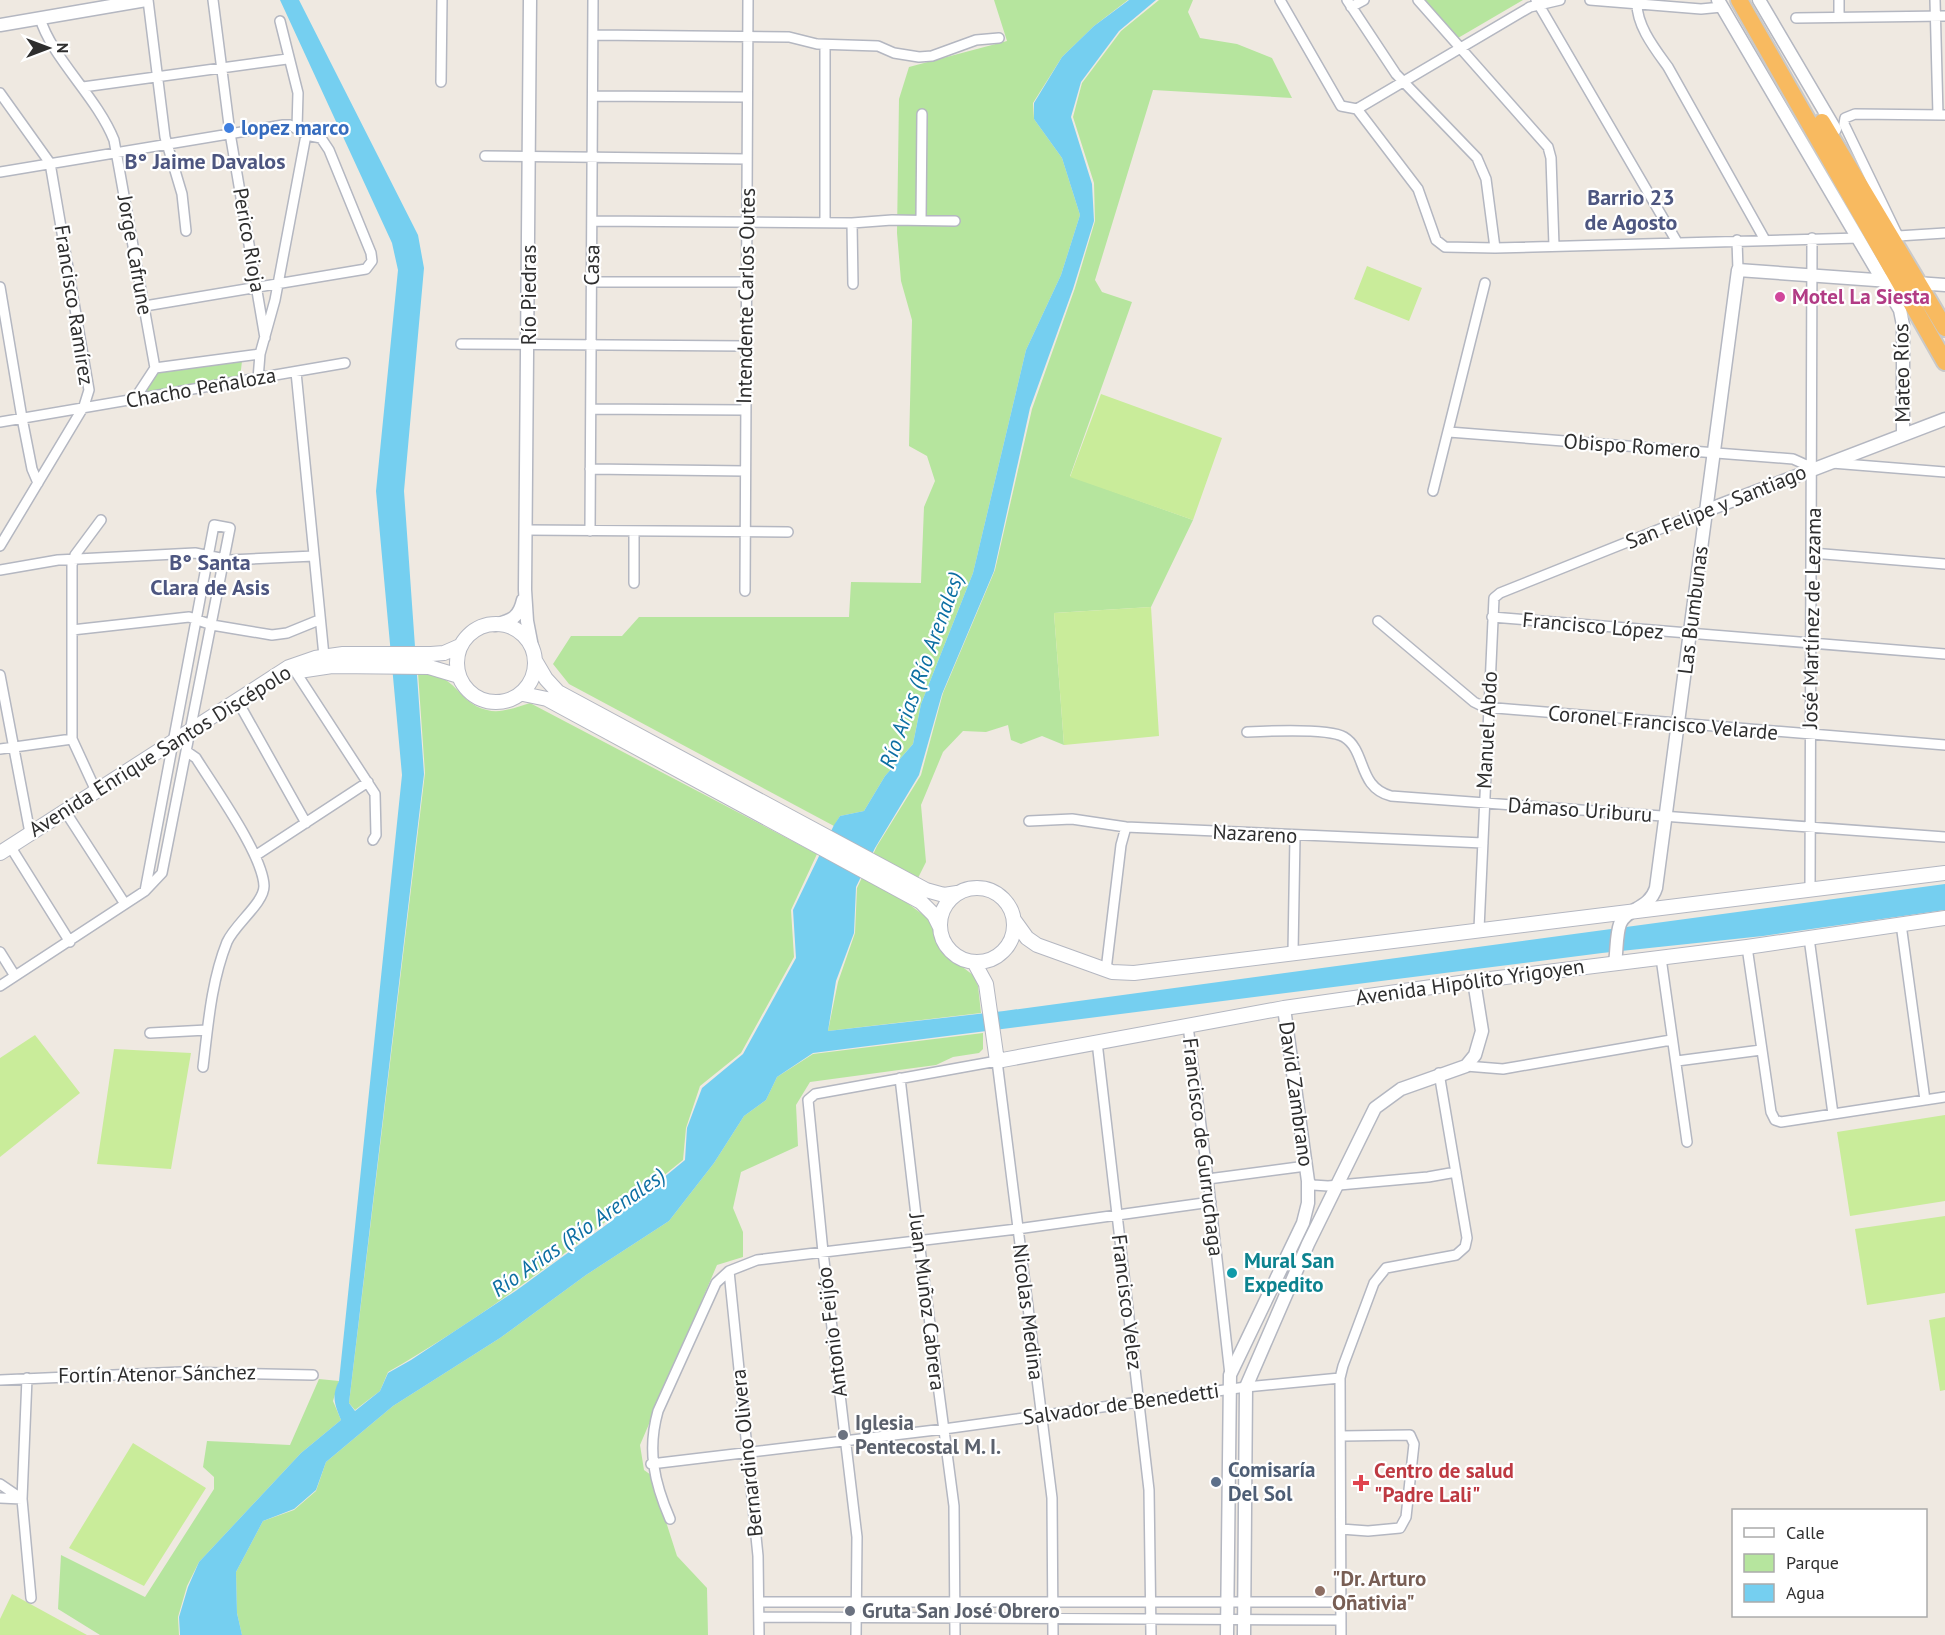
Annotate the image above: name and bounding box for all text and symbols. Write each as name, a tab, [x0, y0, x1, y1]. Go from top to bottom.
north arrow	[18, 18, 78, 78]
text: N	[53, 43, 73, 53]
place label: lopez marco	[241, 114, 349, 141]
marker: lopez marco	[222, 121, 236, 135]
district label: B° Jaime Davalos	[125, 147, 285, 175]
district label: Barrio 23 de Agosto	[1585, 183, 1678, 236]
street label: Perico Rioja	[227, 186, 272, 294]
street label: Intendente Carlos Outes	[730, 188, 761, 404]
street label: Jorge Cafrune	[111, 192, 159, 317]
street label: Francisco Ramírez	[48, 223, 101, 387]
street label: Casa	[578, 244, 605, 286]
street label: Río Piedras	[515, 245, 542, 345]
place label: Motel La Siesta	[1792, 283, 1930, 310]
marker: Motel La Siesta	[1773, 290, 1787, 304]
street label: Mateo Ríos	[1887, 323, 1916, 423]
street label: Chacho Peñaloza	[124, 361, 278, 414]
street label: Obispo Romero	[1563, 427, 1701, 464]
street label: San Felipe y Santiago	[1621, 458, 1810, 555]
street label: José Martínez de Lezama	[1796, 507, 1827, 730]
street label: Las Bumbunas	[1671, 544, 1714, 676]
district label: B° Santa Clara de Asis	[150, 548, 270, 601]
water label: Río Arias (Río Arenales)	[872, 568, 970, 772]
street label: Francisco López	[1521, 606, 1665, 645]
street label: Avenida Enrique Santos Discépolo	[23, 658, 296, 843]
street label: Manuel Abdo	[1470, 670, 1503, 789]
street label: Coronel Francisco Velarde	[1547, 699, 1779, 746]
street label: Dámaso Uriburu	[1507, 791, 1653, 828]
street label: Nazareno	[1212, 818, 1298, 849]
street label: Avenida Hipólito Yrigoyen	[1354, 952, 1586, 1011]
street label: David Zambrano	[1273, 1020, 1320, 1168]
street label: Francisco de Gurruchaga	[1177, 1036, 1230, 1258]
water label: Río Arias (Río Arenales)	[485, 1161, 671, 1303]
street label: Juan Muñoz Cabrera	[903, 1211, 952, 1392]
street label: Francisco Velez	[1106, 1233, 1149, 1371]
street label: Nicolas Medina	[1007, 1242, 1050, 1382]
place label: Mural San Expedito	[1244, 1247, 1334, 1298]
street label: Antonio Feijóo	[810, 1265, 853, 1399]
marker: Mural San Expedito	[1225, 1266, 1239, 1280]
street label: Fortín Atenor Sánchez	[58, 1358, 256, 1389]
street label: Bernardino Olivera	[724, 1368, 769, 1538]
street label: Salvador de Benedetti	[1021, 1376, 1221, 1431]
place label: Iglesia Pentecostal M. I.	[855, 1409, 1001, 1460]
marker: Iglesia Pentecostal M. I.	[836, 1428, 850, 1442]
place label: Comisaría Del Sol	[1228, 1456, 1316, 1507]
place label: Centro de salud "Padre Lali"	[1374, 1457, 1514, 1508]
marker: Centro de salud "Padre Lali"	[1352, 1474, 1370, 1492]
marker: Comisaría Del Sol	[1209, 1475, 1223, 1489]
legend	[1732, 1509, 1927, 1617]
text: Calle	[1786, 1521, 1825, 1544]
text: Parque	[1786, 1551, 1839, 1574]
place label: "Dr. Arturo Oñativia"	[1332, 1565, 1426, 1616]
text: Agua	[1786, 1581, 1825, 1604]
marker: "Dr. Arturo Oñativia"	[1313, 1584, 1327, 1598]
place label: Gruta San José Obrero	[862, 1597, 1060, 1624]
marker: Gruta San José Obrero	[843, 1604, 857, 1618]

